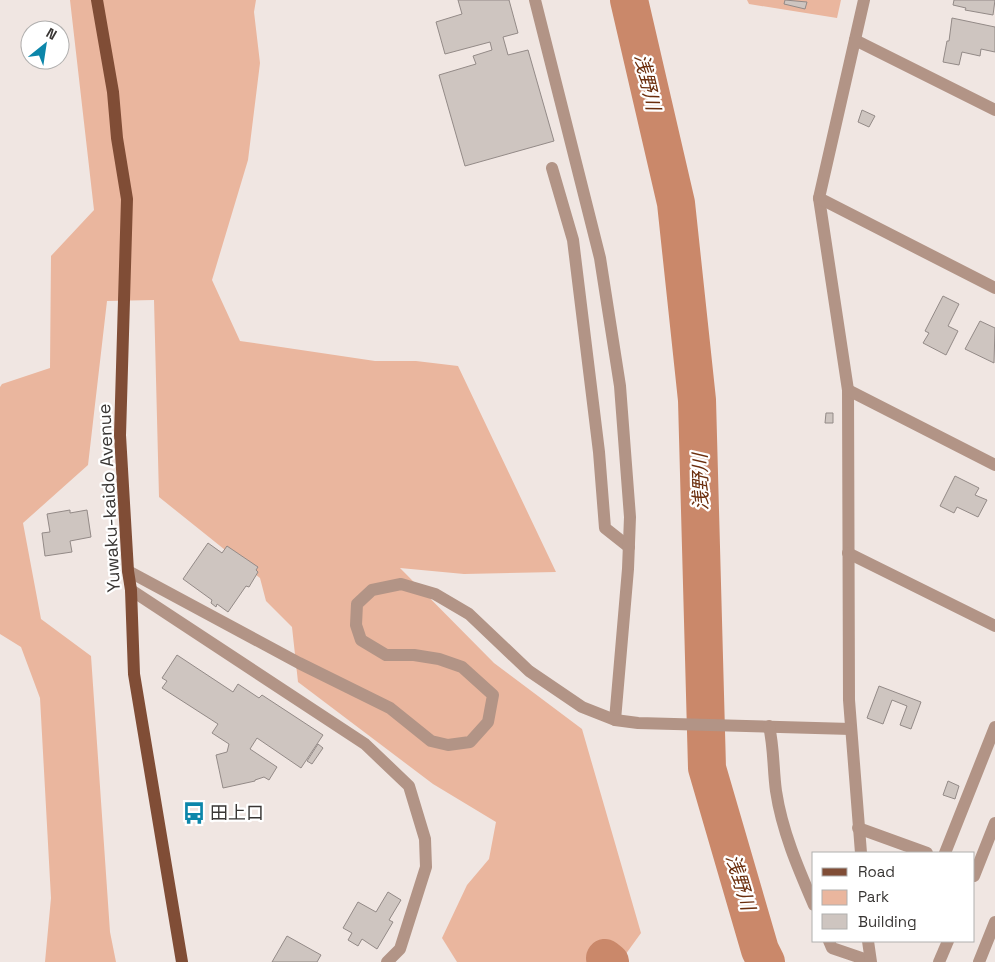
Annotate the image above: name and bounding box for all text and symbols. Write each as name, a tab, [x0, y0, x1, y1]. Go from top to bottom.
north arrow	[20, 20, 70, 70]
text: N	[43, 24, 60, 44]
water label: 浅野川	[629, 52, 667, 115]
street label: Yuwaku-kaido Avenue	[92, 403, 125, 593]
water label: 浅野川	[687, 451, 713, 511]
bus stop icon: 田上口	[181, 800, 207, 826]
place label: 田上口	[210, 801, 264, 824]
water label: 浅野川	[720, 851, 761, 915]
legend	[812, 852, 975, 942]
text: Road	[858, 862, 895, 881]
text: Park	[858, 887, 889, 906]
text: Building	[858, 912, 917, 931]

